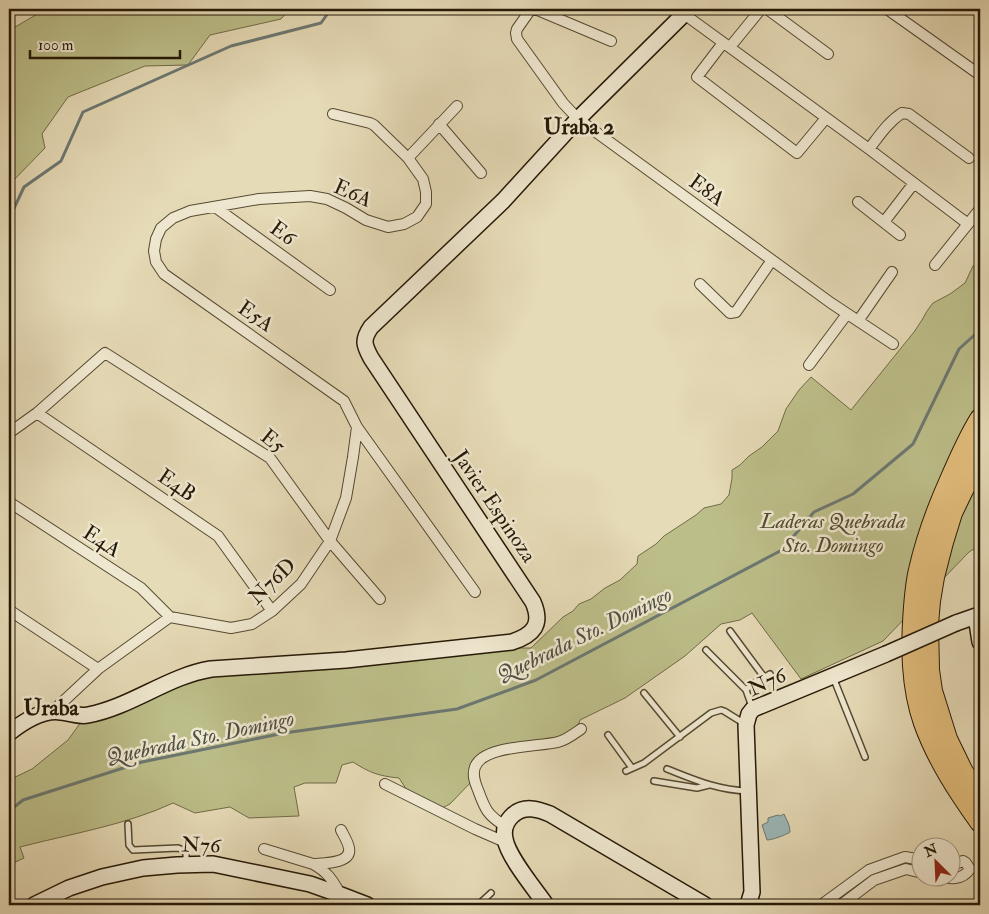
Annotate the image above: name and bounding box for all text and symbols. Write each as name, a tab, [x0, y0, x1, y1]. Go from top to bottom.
scale bar	[30, 28, 180, 60]
text: 100 m	[38, 36, 74, 55]
district label: Uraba 2	[544, 113, 614, 141]
street label: E8A	[683, 168, 730, 213]
street label: E6A	[329, 173, 376, 214]
street label: E6	[264, 215, 302, 253]
street label: E5A	[233, 295, 279, 338]
street label: E5	[255, 423, 291, 460]
street label: Javier Espinoza	[446, 444, 542, 568]
street label: E4B	[152, 463, 201, 508]
park label: Laderas Quebrada Sto. Domingo	[759, 508, 906, 559]
street label: E4A	[78, 519, 126, 564]
street label: N76D	[243, 552, 302, 611]
water label: Quebrada Sto. Domingo	[492, 580, 677, 689]
street label: N76	[744, 661, 792, 703]
district label: Uraba	[24, 694, 79, 722]
water label: Quebrada Sto. Domingo	[104, 704, 297, 772]
street label: N76	[181, 831, 222, 860]
north arrow	[912, 836, 962, 886]
text: N	[921, 840, 941, 861]

